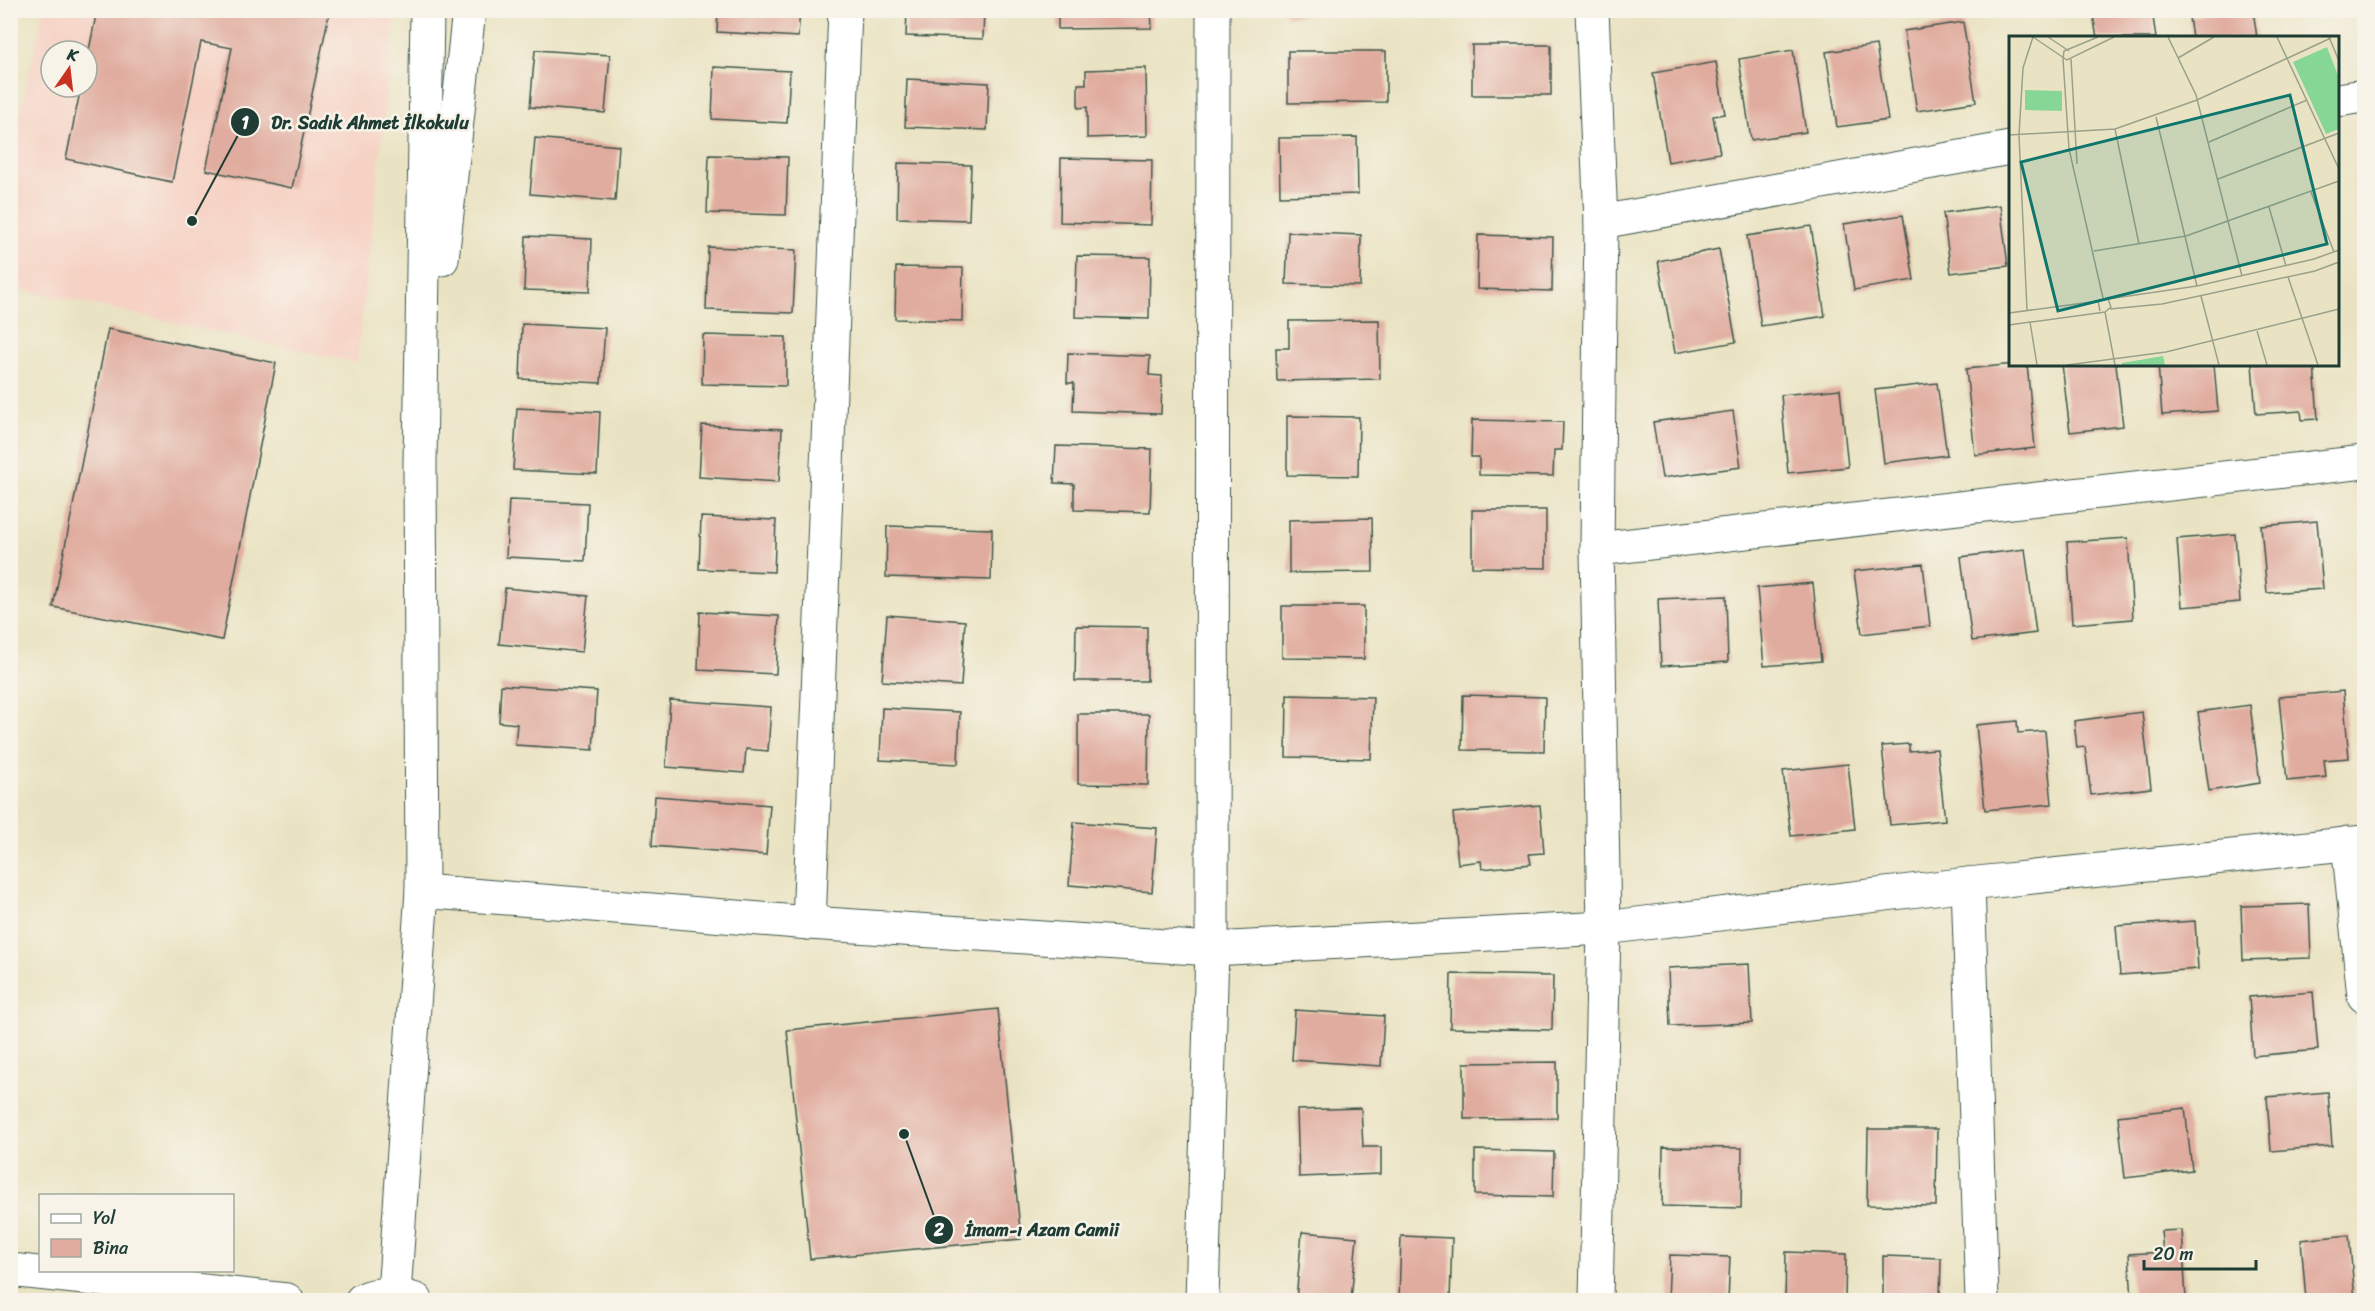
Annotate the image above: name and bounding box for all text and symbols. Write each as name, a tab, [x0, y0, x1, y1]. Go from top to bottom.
inset map	[2009, 36, 2339, 366]
north arrow	[39, 39, 99, 99]
text: K	[63, 39, 82, 70]
callout: Dr. Sadık Ahmet İlkokulu	[230, 104, 481, 140]
text: 1	[241, 107, 249, 139]
text: Dr. Sadık Ahmet İlkokulu	[271, 107, 469, 139]
legend	[39, 1194, 234, 1272]
text: Yol	[93, 1202, 116, 1234]
callout: İmam-ı Azam Camii	[924, 1212, 1131, 1248]
text: 2	[933, 1214, 945, 1246]
text: İmam-ı Azam Camii	[964, 1214, 1120, 1246]
text: Bina	[93, 1232, 129, 1264]
scale bar	[2144, 1233, 2256, 1271]
text: 20 m	[2153, 1238, 2193, 1270]

